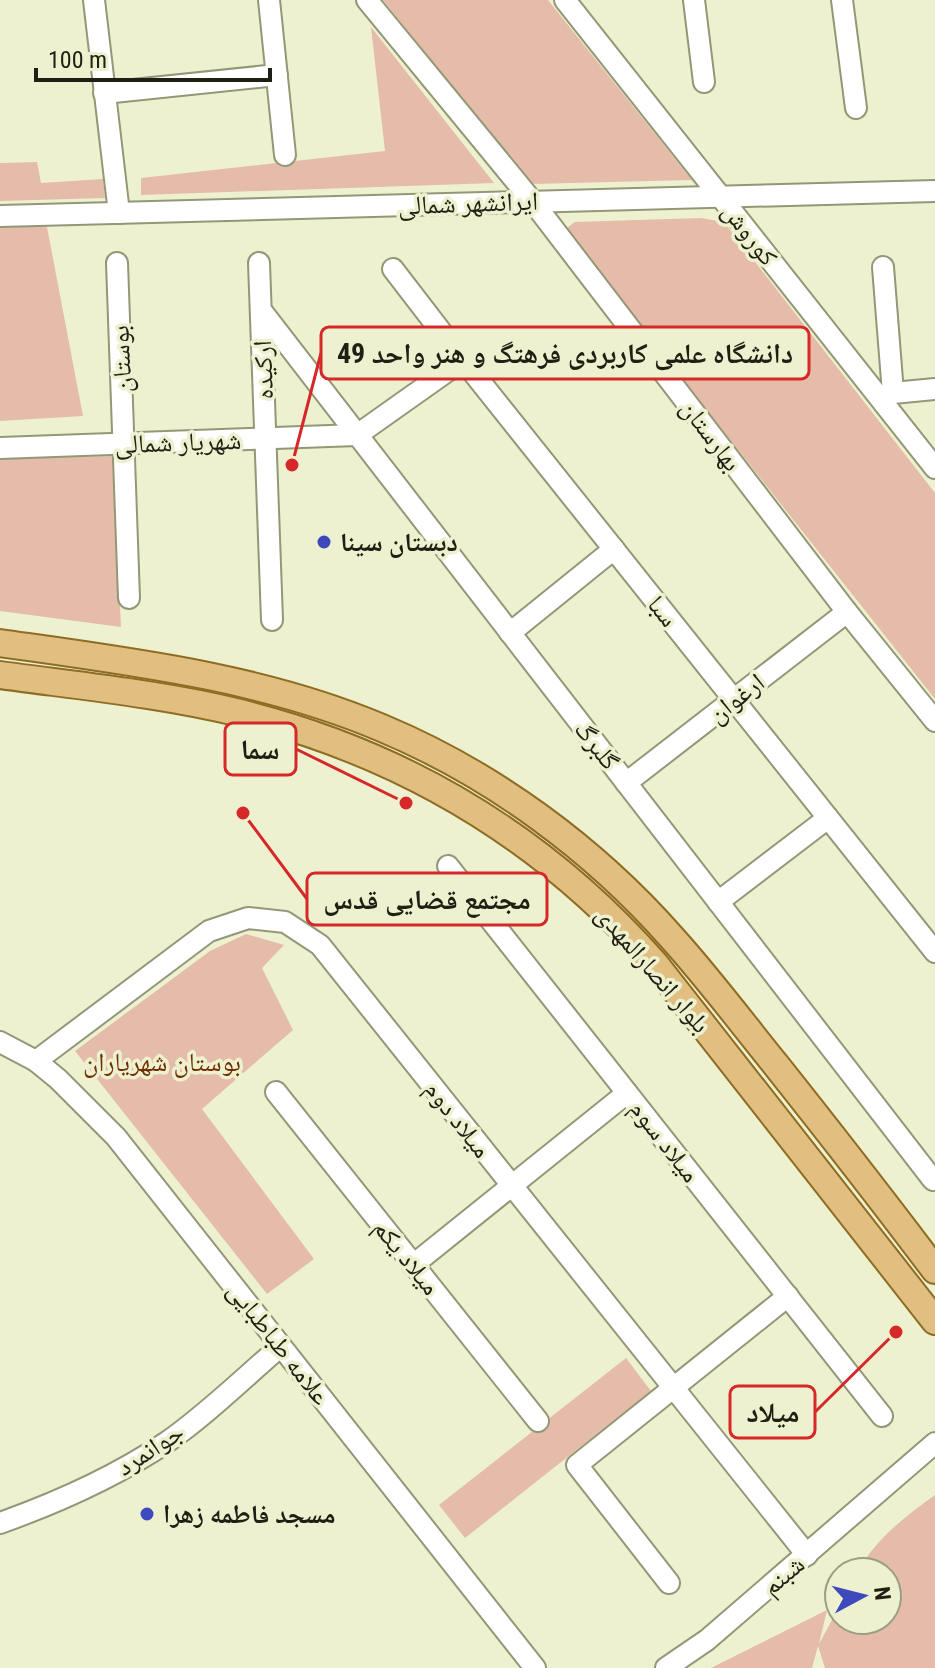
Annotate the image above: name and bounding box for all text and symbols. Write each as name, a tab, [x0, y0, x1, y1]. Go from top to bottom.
scale bar	[36, 32, 270, 82]
text: 100 m	[48, 46, 107, 74]
street label: ایرانشهر شمالی	[397, 186, 539, 221]
street label: کوروش	[715, 197, 784, 272]
street label: بوستان	[104, 324, 139, 394]
callout: دانشگاه علمی کاربردی فرهتگ و هنر واحد 49	[321, 327, 809, 379]
text: دانشگاه علمی کاربردی فرهتگ و هنر واحد 49	[337, 337, 793, 371]
street label: ارکیده	[247, 340, 279, 400]
street label: بهارستان	[674, 393, 748, 477]
street label: شهریار شمالی	[114, 425, 242, 460]
place label: دبستان سینا	[340, 527, 458, 558]
marker: دبستان سینا	[315, 533, 333, 551]
street label: سبا	[641, 589, 685, 633]
street label: ارغوان	[702, 667, 771, 730]
street label: گلبرگ	[569, 714, 626, 776]
callout: سما	[225, 723, 296, 775]
text: سما	[240, 733, 280, 766]
callout: مجتمع قضایی قدس	[307, 873, 547, 925]
text: مجتمع قضایی قدس	[323, 883, 531, 918]
street label: بلوار انصارالمهدی	[589, 899, 716, 1039]
park label: بوستان شهریاران	[83, 1047, 241, 1078]
street label: میلاد دوم	[416, 1075, 497, 1165]
street label: میلاد سوم	[621, 1094, 706, 1190]
street label: میلاد یکم	[366, 1213, 446, 1302]
street label: علامه طباطبایی	[221, 1275, 336, 1411]
callout: میلاد	[730, 1386, 815, 1438]
text: میلاد	[746, 1396, 800, 1429]
street label: جوانمرد	[111, 1416, 189, 1482]
place label: مسجد فاطمه زهرا	[163, 1499, 335, 1529]
marker: مسجد فاطمه زهرا	[138, 1505, 156, 1523]
street label: شبنم	[756, 1549, 812, 1603]
north arrow	[823, 1556, 903, 1636]
text: N	[869, 1585, 896, 1602]

